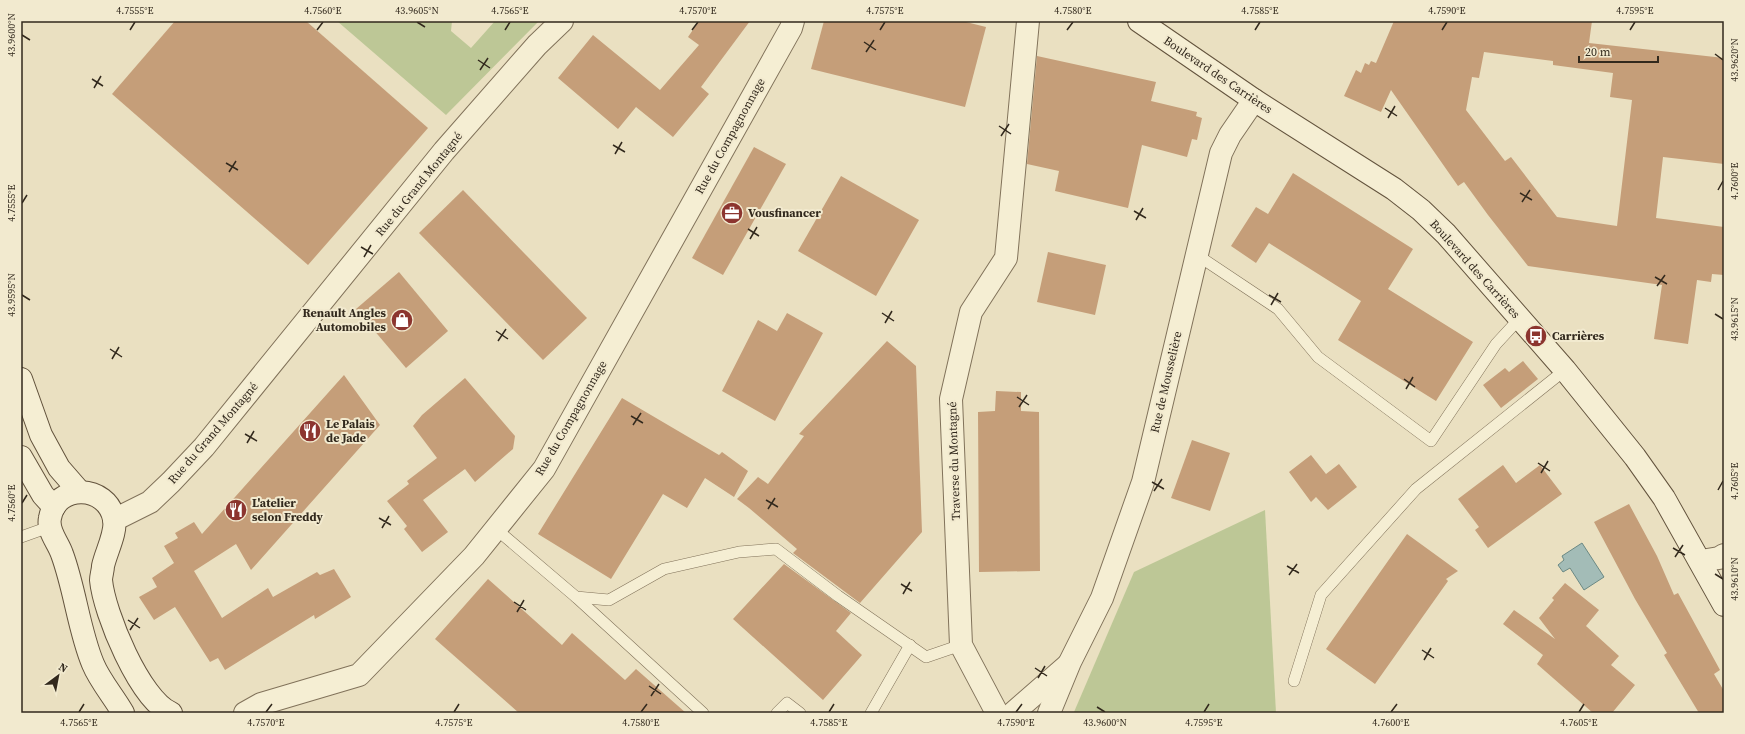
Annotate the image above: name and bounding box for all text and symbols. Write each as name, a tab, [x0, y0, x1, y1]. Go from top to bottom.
text: 4.7555°E	[116, 4, 154, 17]
text: 4.7560°E	[304, 4, 342, 17]
text: 43.9605°N	[395, 4, 439, 17]
text: 4.7565°E	[491, 4, 529, 17]
text: 4.7570°E	[679, 4, 717, 17]
text: 4.7575°E	[866, 4, 904, 17]
text: 4.7580°E	[1054, 4, 1092, 17]
text: 4.7585°E	[1241, 4, 1279, 17]
text: 4.7590°E	[1428, 4, 1466, 17]
text: 4.7595°E	[1616, 4, 1654, 17]
text: 43.9600°N	[5, 13, 18, 57]
street label: Boulevard des Carrières	[1161, 33, 1275, 117]
scale bar	[1579, 38, 1658, 64]
text: 43.9620°N	[1728, 38, 1741, 82]
text: 20 m	[1585, 44, 1611, 60]
street label: Rue du Compagnonnage	[691, 75, 769, 197]
street label: Rue du Grand Montagné	[372, 128, 466, 240]
text: 4.7600°E	[1728, 162, 1741, 200]
text: 4.7555°E	[5, 184, 18, 222]
office icon: Vousfinancer	[719, 200, 745, 226]
place label: Vousfinancer	[748, 205, 821, 221]
street label: Boulevard des Carrières	[1426, 216, 1524, 322]
text: 43.9595°N	[5, 273, 18, 317]
text: 43.9615°N	[1728, 297, 1741, 341]
place label: Renault Angles Automobiles	[303, 305, 387, 335]
shop icon: Renault Angles Automobiles	[389, 307, 415, 333]
bus stop icon: Carrières	[1523, 323, 1549, 349]
place label: Carrières	[1552, 328, 1605, 344]
street label: Rue de Mousselière	[1147, 330, 1185, 434]
street label: Rue du Compagnonnage	[531, 357, 611, 479]
street label: Rue du Grand Montagné	[164, 379, 262, 487]
street label: Traverse du Montagné	[944, 401, 964, 521]
place label: Le Palais de Jade	[326, 416, 375, 446]
restaurant icon: Le Palais de Jade	[297, 418, 323, 444]
text: 4.7605°E	[1728, 462, 1741, 500]
text: 4.7560°E	[5, 484, 18, 522]
place label: L'atelier selon Freddy	[252, 495, 323, 525]
restaurant icon: L'atelier selon Freddy	[223, 497, 249, 523]
text: 43.9610°N	[1728, 557, 1741, 601]
north arrow	[38, 656, 78, 696]
text: N	[56, 659, 70, 676]
text: 4.7565°E	[60, 716, 98, 729]
text: 4.7570°E	[247, 716, 285, 729]
text: 4.7575°E	[435, 716, 473, 729]
text: 4.7580°E	[622, 716, 660, 729]
text: 4.7585°E	[810, 716, 848, 729]
text: 4.7590°E	[997, 716, 1035, 729]
text: 43.9600°N	[1083, 716, 1127, 729]
text: 4.7595°E	[1185, 716, 1223, 729]
text: 4.7600°E	[1372, 716, 1410, 729]
text: 4.7605°E	[1560, 716, 1598, 729]

